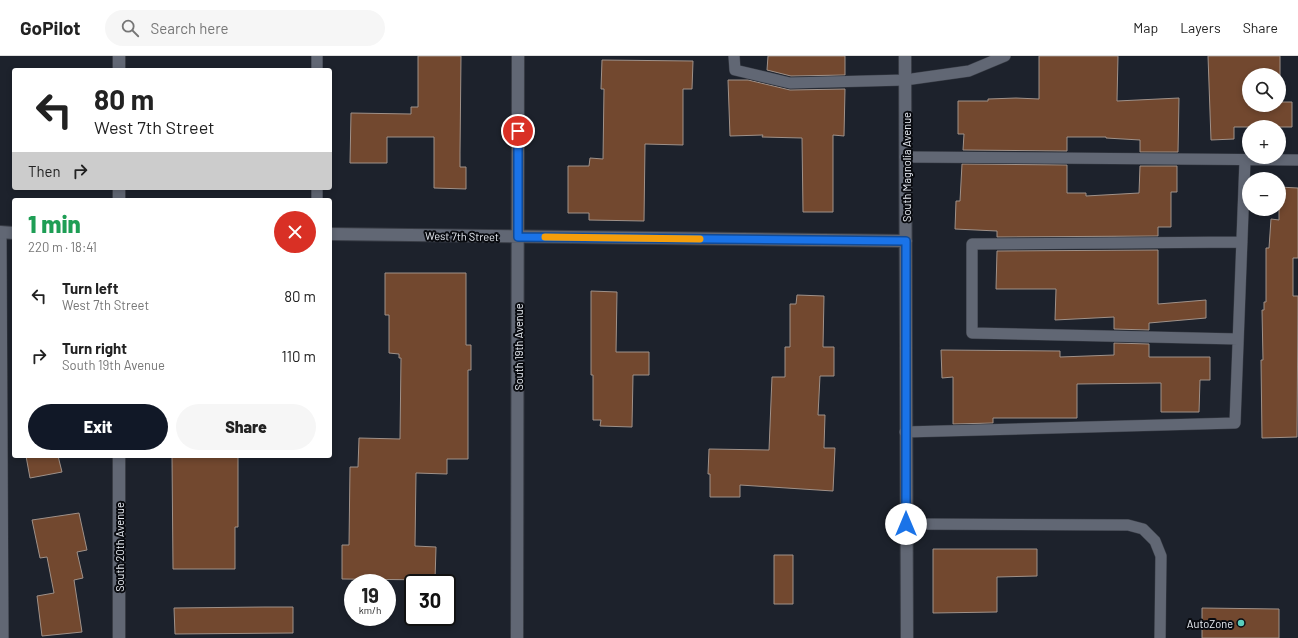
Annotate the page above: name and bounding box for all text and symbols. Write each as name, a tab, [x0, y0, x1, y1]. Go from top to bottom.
search box	[105, 10, 385, 46]
text: GoPilot	[20, 16, 81, 39]
icon: search	[119, 17, 141, 39]
text: Search here	[151, 19, 229, 37]
text: Map	[1133, 19, 1158, 36]
text: Layers	[1180, 19, 1221, 36]
text: Share	[1243, 19, 1278, 36]
map controls	[1242, 68, 1286, 216]
button: search	[1242, 68, 1286, 112]
text: 80 m	[94, 82, 154, 116]
icon: left	[28, 84, 80, 136]
street label: South Magnolia Avenue	[900, 112, 913, 222]
pin	[501, 114, 535, 148]
text: West 7th Street	[94, 116, 215, 138]
icon: arrive	[507, 120, 529, 142]
button: +	[1242, 120, 1286, 164]
icon: right	[69, 160, 91, 182]
text: Then	[28, 162, 61, 180]
button: −	[1242, 172, 1286, 216]
text: 1 min	[28, 209, 81, 238]
button: close	[274, 211, 316, 253]
street label: West 7th Street	[425, 229, 499, 243]
text: 220 m · 18:41	[28, 239, 97, 255]
text: Turn left	[62, 279, 118, 297]
icon: left	[28, 285, 50, 307]
text: 80 m	[284, 287, 316, 305]
text: West 7th Street	[62, 297, 149, 313]
street label: South 19th Avenue	[512, 303, 525, 391]
text: Turn right	[62, 339, 127, 357]
icon: right	[28, 345, 50, 367]
text: 110 m	[282, 347, 316, 365]
text: South 19th Avenue	[62, 357, 165, 373]
button: Exit	[28, 404, 168, 450]
button: Share	[176, 404, 316, 450]
street label: South 20th Avenue	[113, 502, 126, 592]
position arrow	[885, 503, 927, 545]
speed limit sign: 30	[404, 574, 456, 626]
text: 19	[361, 583, 379, 607]
text: km/h	[359, 604, 381, 616]
place label: AutoZone	[1187, 617, 1233, 630]
marker: AutoZone	[1236, 618, 1246, 628]

